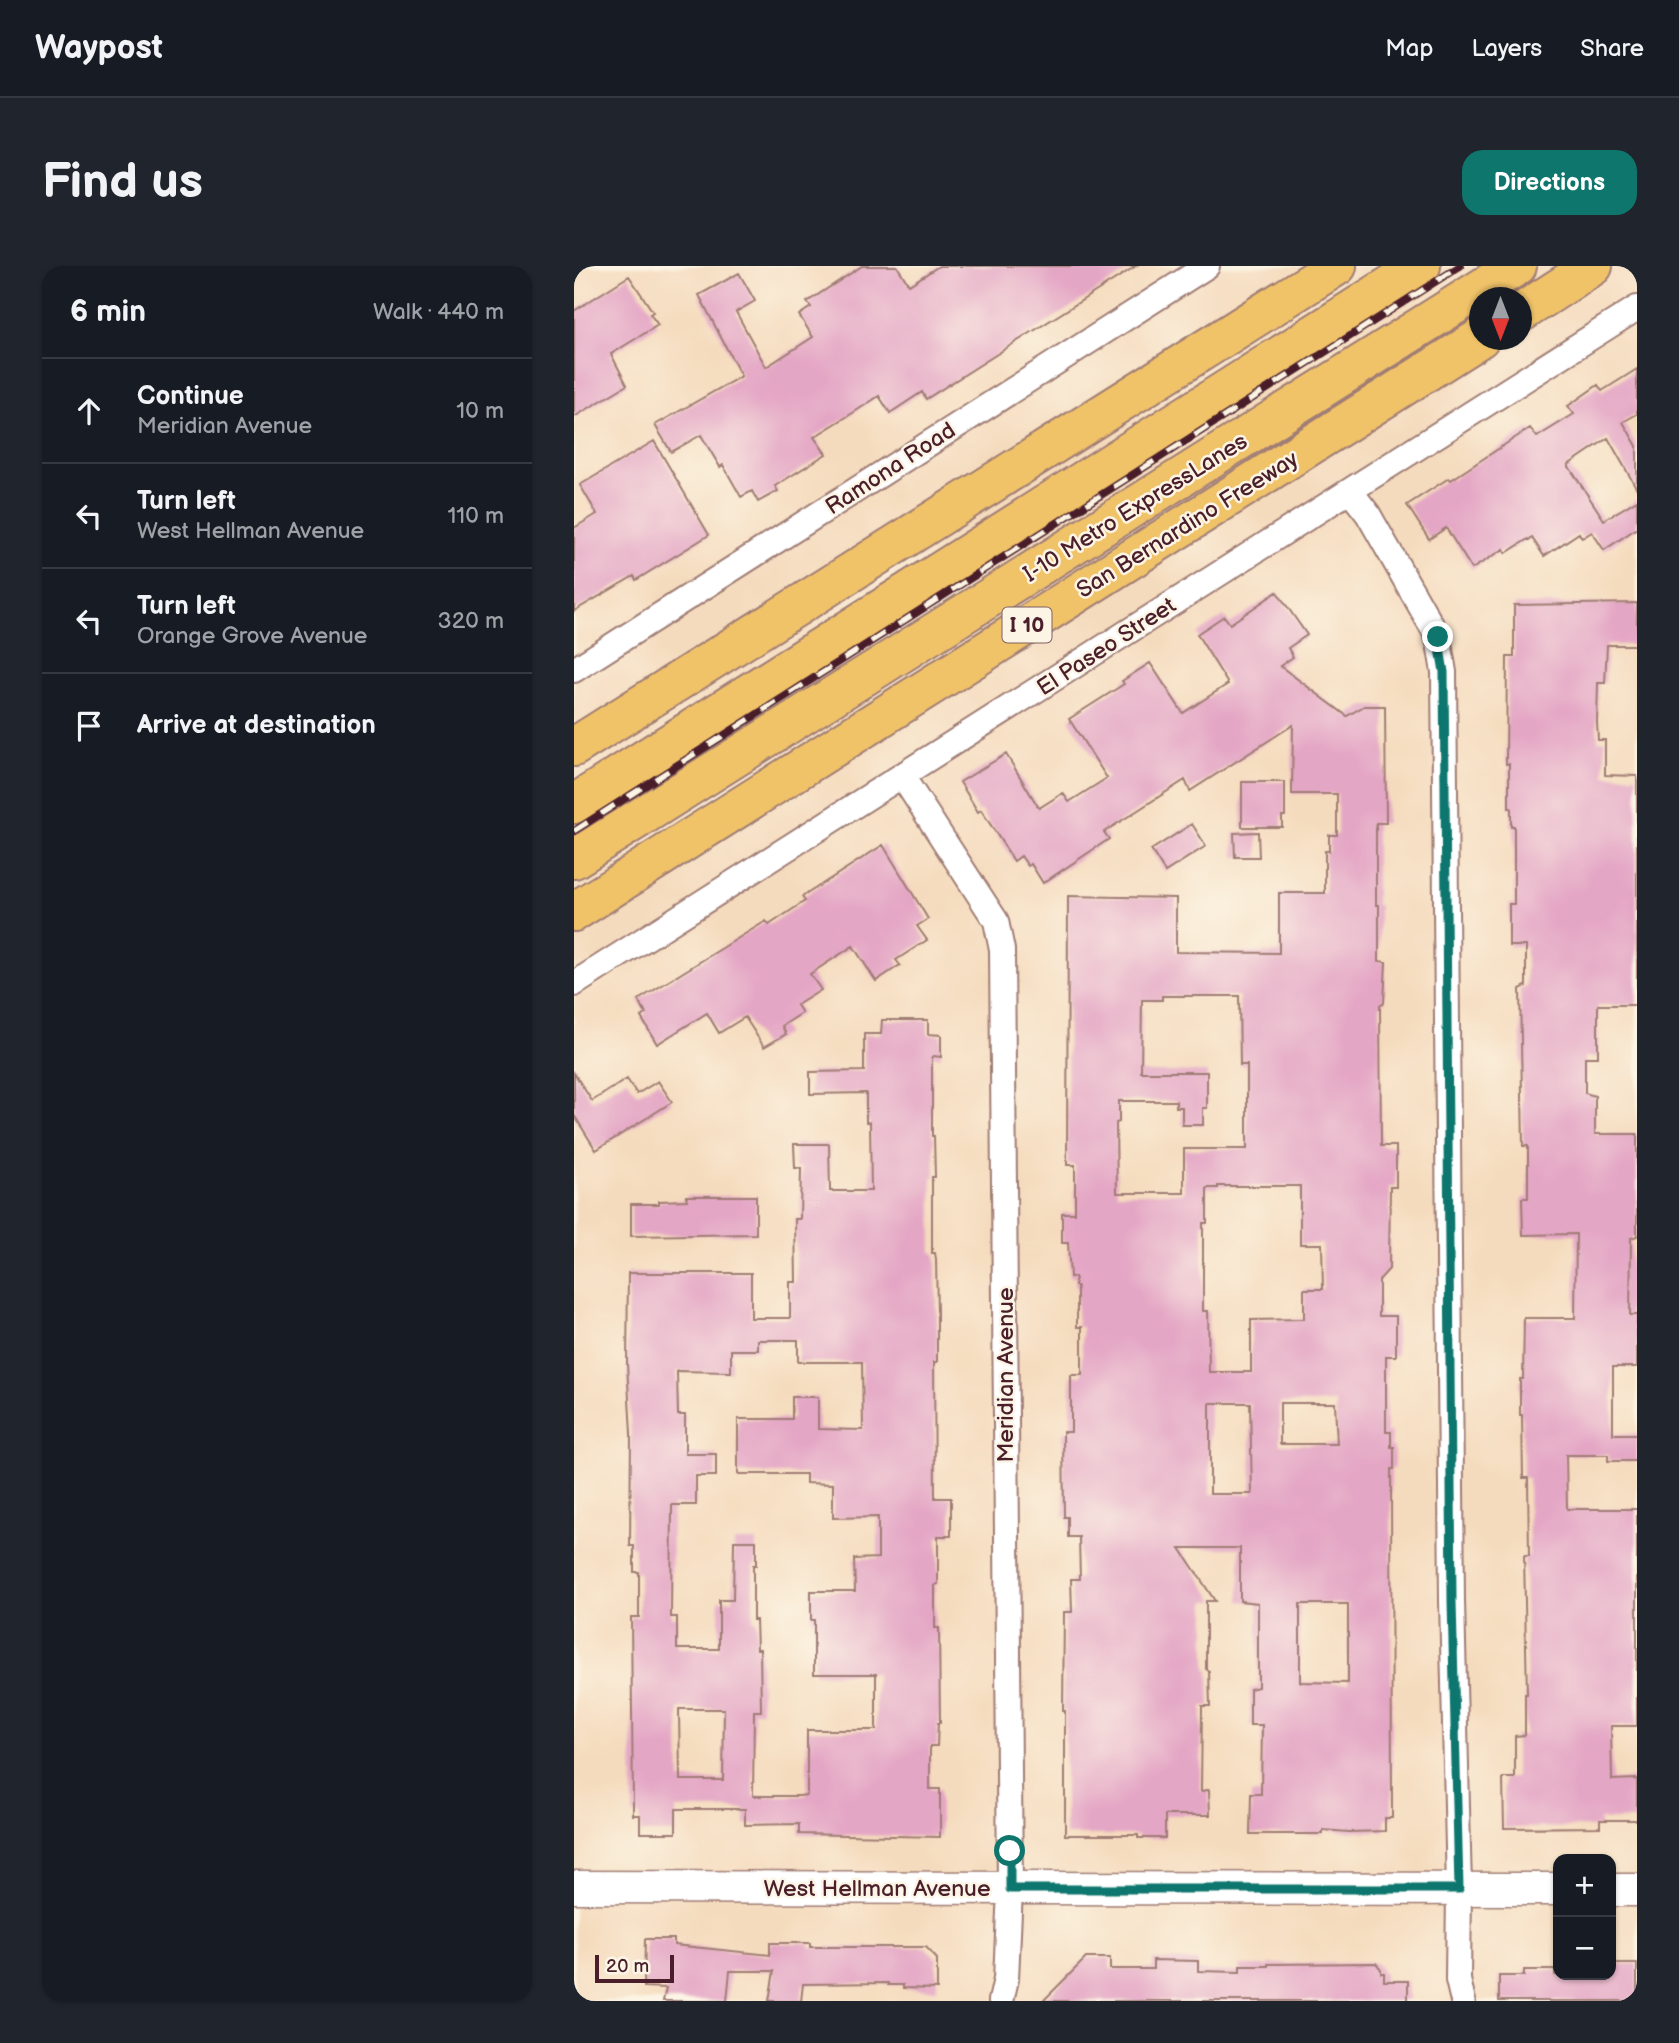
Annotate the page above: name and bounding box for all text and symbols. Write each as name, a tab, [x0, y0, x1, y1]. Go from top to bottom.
text: Waypost	[35, 28, 163, 68]
text: Map	[1385, 34, 1433, 63]
text: Layers	[1471, 34, 1542, 63]
text: Share	[1580, 34, 1644, 63]
button: Directions	[1462, 150, 1637, 215]
text: Find us	[42, 153, 203, 212]
north arrow	[1469, 287, 1532, 350]
text: 6 min	[70, 294, 146, 330]
text: Walk · 440 m	[373, 298, 504, 326]
text: Continue	[137, 381, 244, 412]
icon: ahead	[70, 392, 108, 430]
text: 10 m	[456, 397, 504, 425]
text: Meridian Avenue	[137, 412, 312, 440]
street label: Ramona Road	[820, 416, 961, 521]
street label: I-10 Metro ExpressLanes	[1018, 427, 1253, 588]
street label: San Bernardino Freeway	[1072, 445, 1304, 605]
text: Turn left	[137, 486, 236, 517]
icon: left	[70, 497, 108, 535]
text: 110 m	[447, 502, 504, 530]
text: West Hellman Avenue	[137, 517, 364, 545]
text: Turn left	[137, 591, 236, 622]
street label: El Paseo Street	[1032, 592, 1181, 702]
icon: left	[70, 602, 108, 640]
text: 320 m	[438, 607, 504, 635]
road number: I 10	[1002, 608, 1051, 642]
route end	[1422, 621, 1453, 652]
text: Orange Grove Avenue	[137, 622, 367, 650]
icon: arrive	[70, 707, 108, 745]
text: Arrive at destination	[137, 710, 376, 741]
street label: Meridian Avenue	[992, 1287, 1020, 1463]
route start	[994, 1835, 1025, 1866]
map controls	[1553, 1854, 1616, 1980]
button: +	[1553, 1854, 1616, 1917]
street label: West Hellman Avenue	[763, 1875, 991, 1903]
button: −	[1553, 1917, 1616, 1980]
scale bar	[595, 1952, 674, 1984]
text: 20 m	[606, 1955, 649, 1978]

